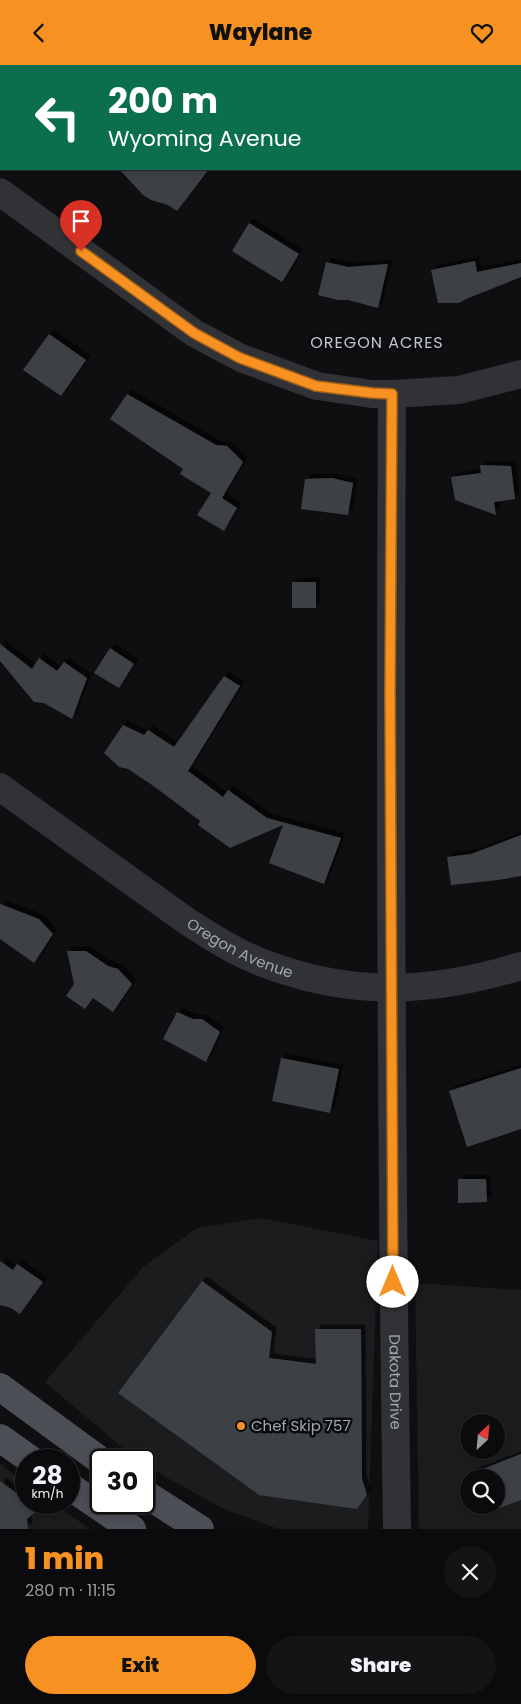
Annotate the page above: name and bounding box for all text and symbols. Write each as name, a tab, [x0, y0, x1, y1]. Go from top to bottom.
text: Waylane	[209, 17, 312, 48]
icon: back	[25, 19, 53, 47]
icon: heart	[468, 19, 496, 47]
text: 200 m	[108, 76, 218, 125]
icon: left	[25, 85, 90, 150]
text: Wyoming Avenue	[108, 123, 301, 154]
pin	[60, 200, 102, 251]
icon: arrive	[67, 207, 95, 235]
district label: OREGON ACRES	[310, 331, 444, 354]
street label: Oregon Avenue	[183, 913, 296, 983]
position arrow	[366, 1255, 418, 1307]
street label: Dakota Drive	[384, 1334, 407, 1430]
north arrow	[460, 1414, 505, 1459]
map controls	[460, 1414, 505, 1514]
place label: Chef Skip 757	[251, 1415, 351, 1436]
marker: Chef Skip 757	[235, 1420, 247, 1432]
speed limit sign: 30	[90, 1449, 155, 1514]
text: 28	[32, 1458, 63, 1493]
button: search	[460, 1469, 505, 1514]
text: km/h	[32, 1485, 63, 1502]
text: 1 min	[25, 1537, 104, 1580]
button: close	[444, 1546, 496, 1598]
text: 280 m · 11:15	[25, 1579, 116, 1602]
button: Exit	[25, 1636, 256, 1694]
button: Share	[266, 1636, 496, 1694]

